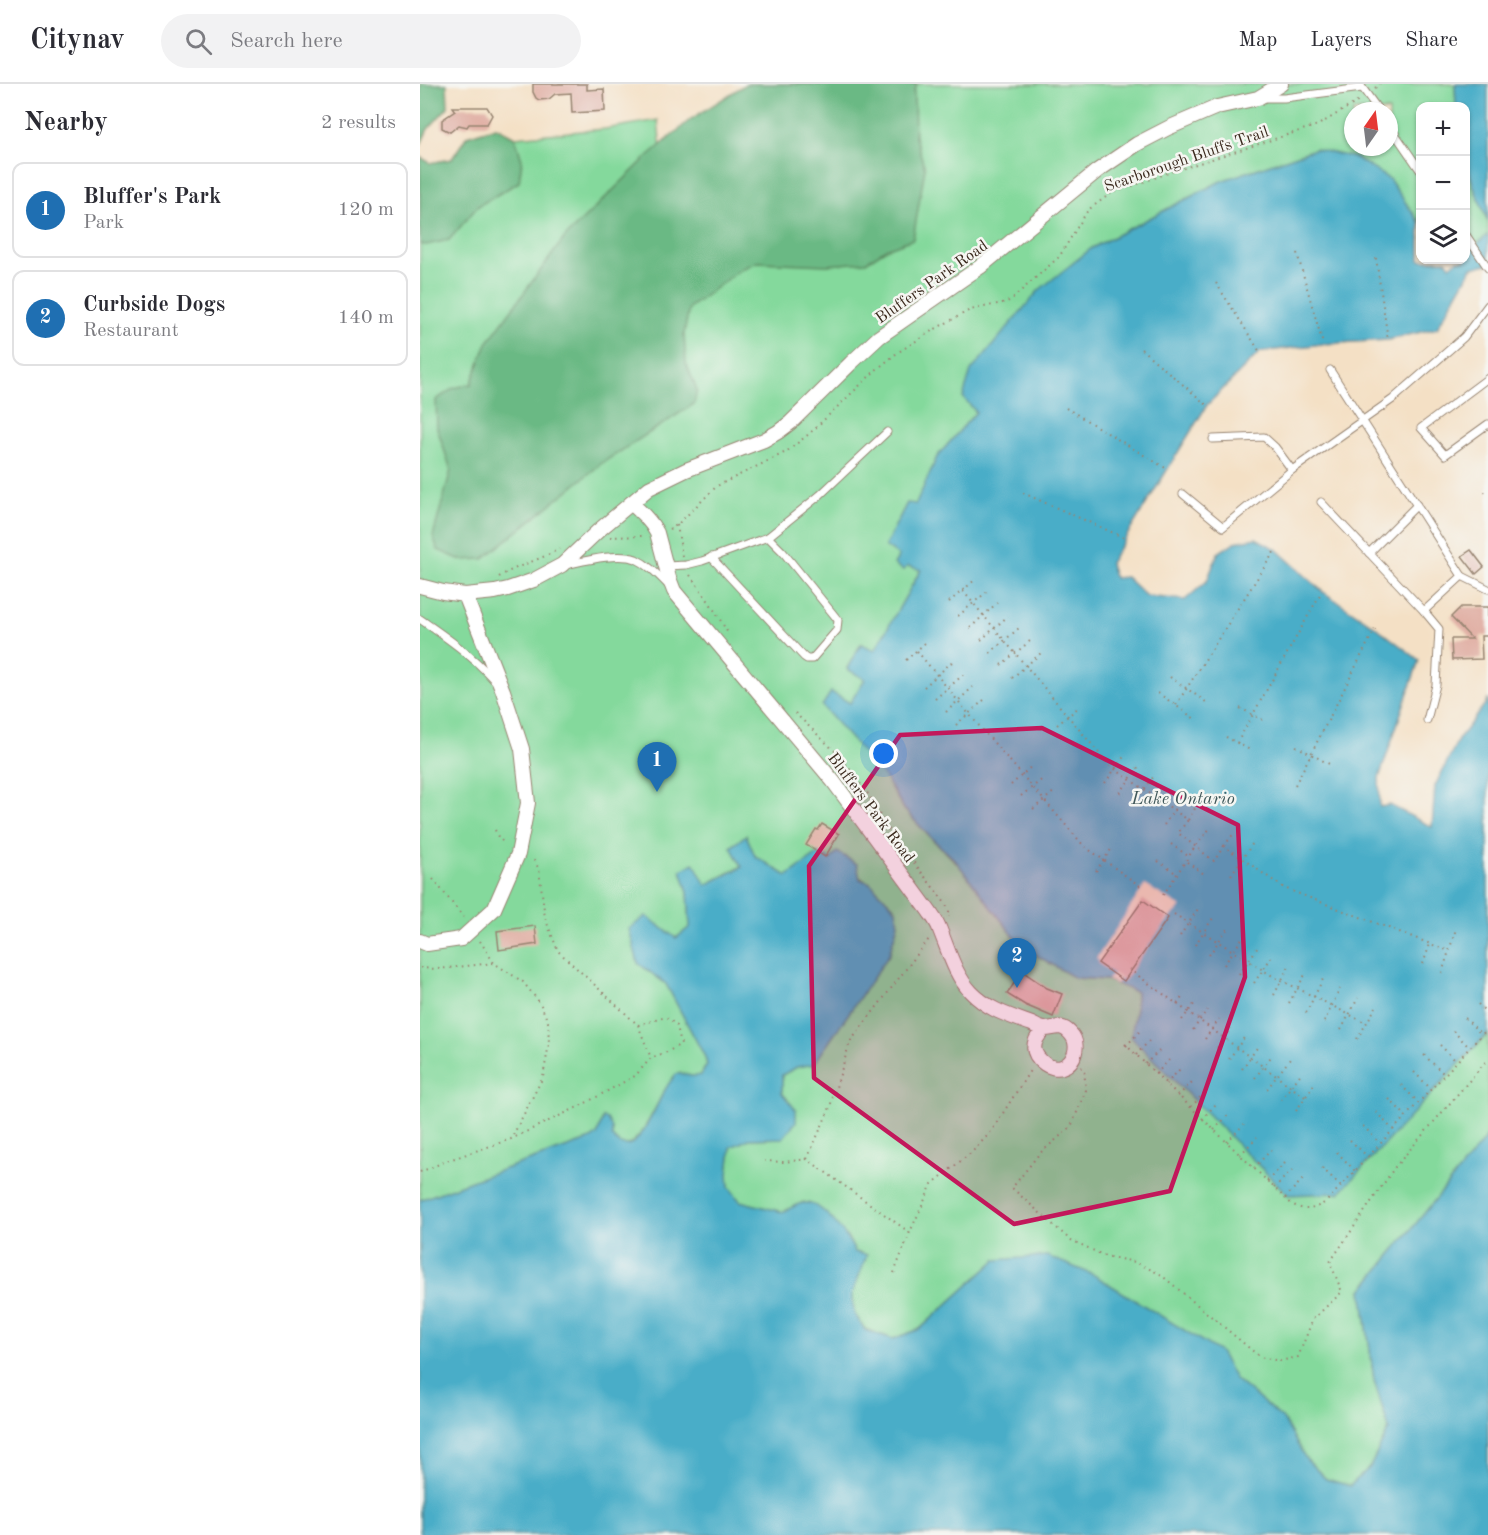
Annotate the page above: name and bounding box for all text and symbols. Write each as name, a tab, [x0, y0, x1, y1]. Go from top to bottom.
search box	[161, 14, 581, 68]
icon: search	[182, 25, 215, 58]
text: Citynav	[30, 27, 125, 55]
text: Search here	[230, 30, 343, 52]
text: Map	[1238, 30, 1277, 51]
text: Layers	[1310, 30, 1372, 51]
text: Share	[1405, 30, 1458, 51]
north arrow	[1344, 102, 1398, 156]
map controls	[1416, 102, 1470, 264]
button: +	[1416, 102, 1470, 156]
text: Nearby	[24, 110, 108, 136]
text: 2 results	[321, 113, 396, 133]
street label: Scarborough Bluffs Trail	[1102, 124, 1271, 196]
button: −	[1416, 156, 1470, 210]
text: Bluffer's Park	[83, 186, 221, 208]
text: 1	[40, 200, 51, 220]
text: 120 m	[338, 200, 394, 220]
button: layers	[1416, 210, 1470, 264]
text: Park	[83, 213, 124, 233]
street label: Bluffers Park Road	[873, 238, 991, 327]
text: Curbside Dogs	[83, 294, 225, 316]
text: 2	[40, 308, 51, 328]
text: 140 m	[338, 308, 394, 328]
text: Restaurant	[83, 321, 179, 341]
your location	[869, 739, 898, 768]
pin: 1	[638, 742, 676, 792]
street label: Bluffers Park Road	[824, 750, 917, 866]
water label: Lake Ontario	[1130, 790, 1235, 808]
pin: 2	[998, 938, 1036, 988]

